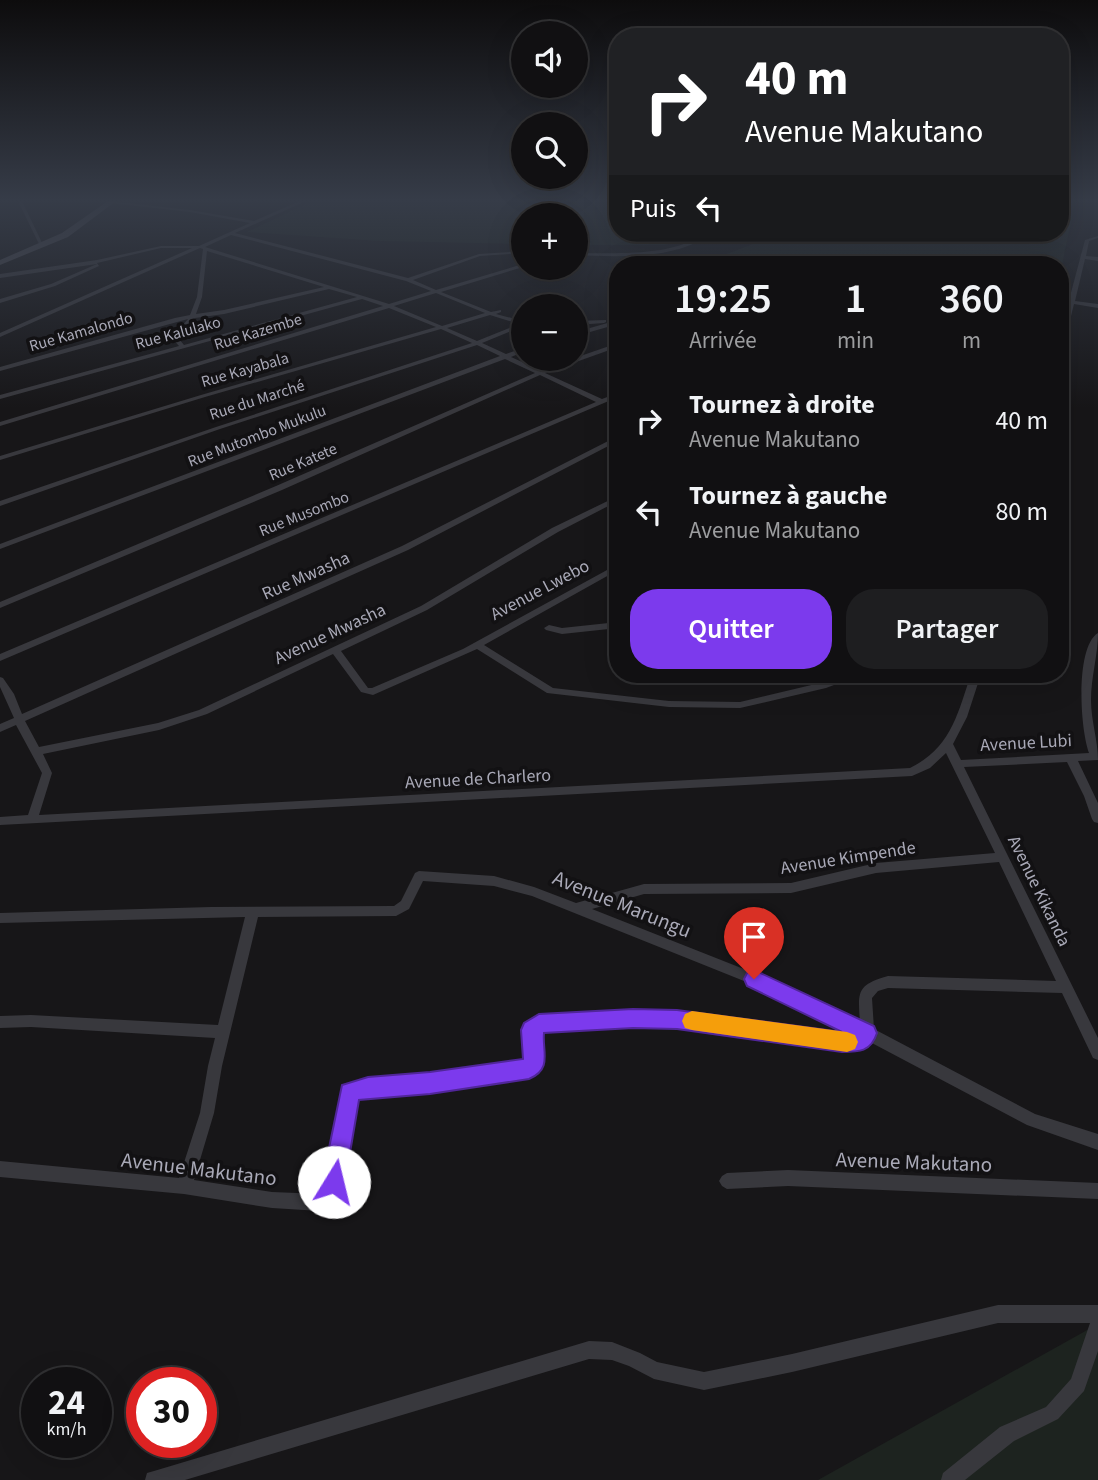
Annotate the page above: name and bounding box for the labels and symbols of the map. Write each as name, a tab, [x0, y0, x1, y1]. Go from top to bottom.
street label: Rue Kamalondo	[27, 307, 135, 357]
street label: Rue Kazembe	[211, 308, 305, 356]
street label: Rue Kalulako	[133, 311, 223, 355]
street label: Rue Kayabala	[199, 347, 291, 393]
street label: Rue du Marché	[207, 374, 307, 426]
street label: Rue Mutombo Mukulu	[185, 399, 329, 473]
street label: Rue Katete	[265, 438, 341, 486]
street label: Rue Musombo	[256, 486, 352, 542]
street label: Rue Mwasha	[258, 545, 354, 607]
street label: Avenue Lwebo	[486, 553, 594, 627]
street label: Avenue Mwasha	[270, 597, 390, 671]
street label: Avenue Lubi	[979, 728, 1073, 758]
street label: Avenue de Charlero	[404, 763, 552, 795]
street label: Avenue Kikanda	[1001, 831, 1077, 951]
street label: Avenue Kimpende	[779, 835, 917, 881]
street label: Avenue Marungu	[548, 863, 696, 945]
pin	[724, 907, 784, 979]
street label: Avenue Makutano	[835, 1144, 993, 1180]
street label: Avenue Makutano	[120, 1145, 278, 1193]
position arrow	[297, 1145, 371, 1219]
speed limit sign: 30	[126, 1367, 217, 1458]

